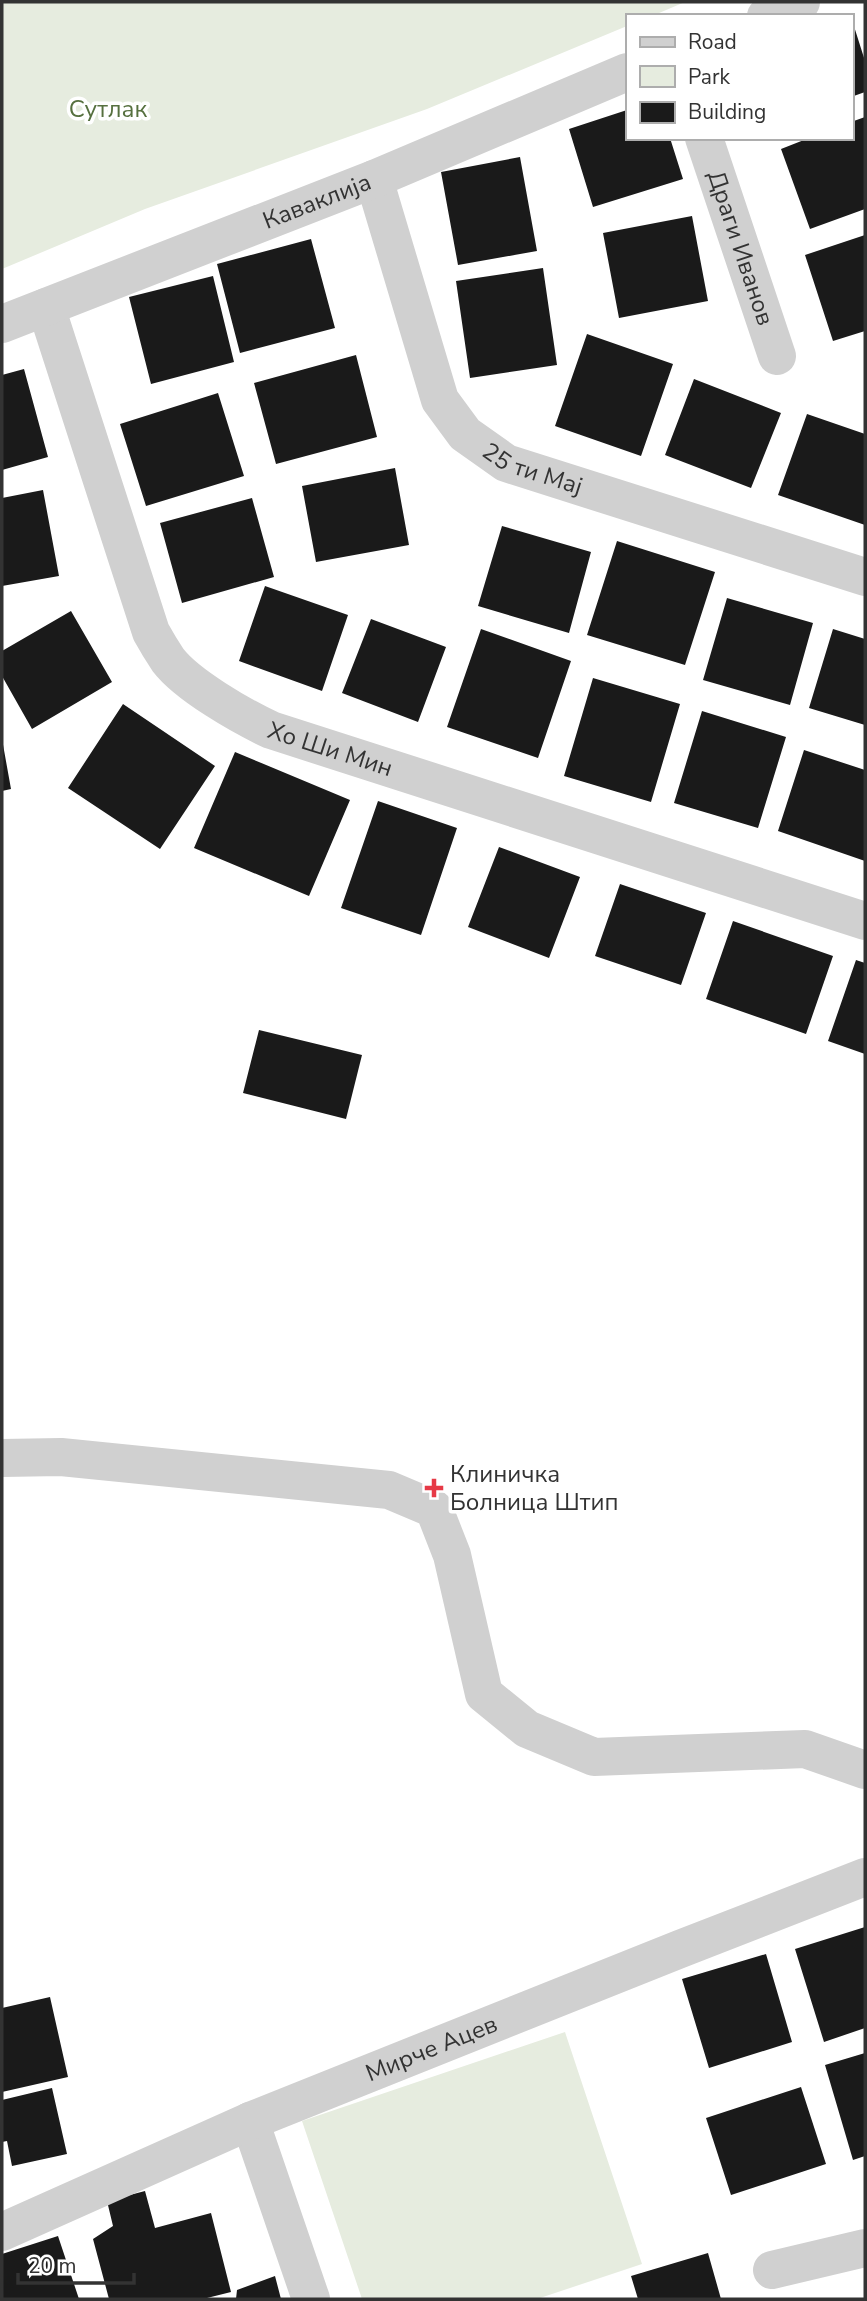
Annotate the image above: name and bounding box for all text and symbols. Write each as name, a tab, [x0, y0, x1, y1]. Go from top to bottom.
legend	[626, 14, 853, 140]
text: Road	[688, 28, 737, 56]
text: Park	[688, 63, 730, 91]
park label: Сутлак	[69, 93, 148, 125]
text: Building	[688, 98, 766, 126]
street label: Каваклија	[258, 166, 376, 237]
street label: Драги Иванов	[700, 166, 782, 330]
street label: 25 ти Мај	[476, 435, 587, 502]
street label: Хо Ши Мин	[264, 714, 397, 784]
place label: Клиничка Болница Штип	[450, 1458, 618, 1518]
marker: Клиничка Болница Штип	[424, 1478, 444, 1498]
street label: Мирче Ацев	[361, 2008, 502, 2089]
scale bar	[18, 2242, 133, 2286]
text: 20 m	[28, 2252, 77, 2280]

